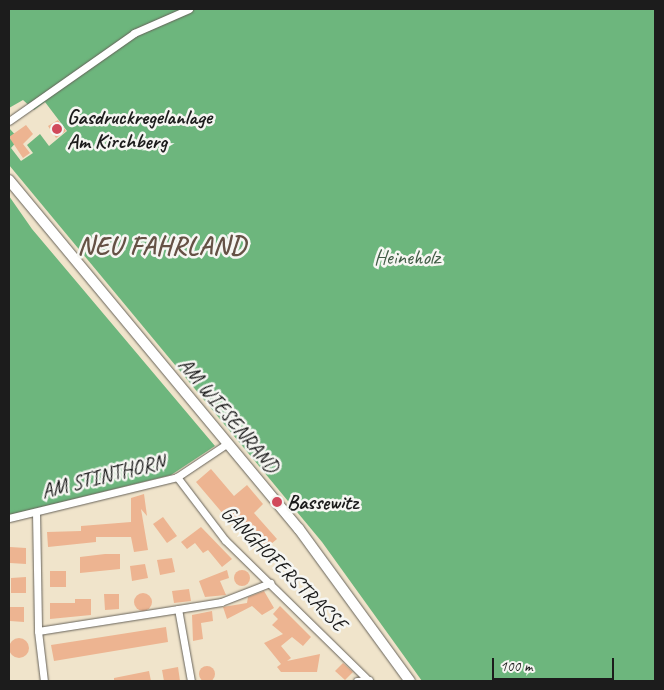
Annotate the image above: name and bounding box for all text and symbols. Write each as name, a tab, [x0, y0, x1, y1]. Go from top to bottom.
place label: Gasdruckregelanlage Am Kirchberg	[67, 104, 212, 154]
marker: Gasdruckregelanlage Am Kirchberg	[51, 123, 63, 135]
district label: NEU FAHRLAND	[77, 230, 247, 262]
park label: Heineholz	[374, 244, 440, 270]
street label: AM WIESENRAND	[174, 352, 284, 478]
street label: AM STINTHORN	[39, 449, 167, 503]
place label: Bassewitz	[287, 489, 358, 515]
marker: Bassewitz	[271, 496, 283, 508]
street label: GANGHOFERSTRASSE	[216, 500, 352, 636]
scale bar	[494, 648, 616, 680]
text: 100 m	[500, 657, 532, 676]

